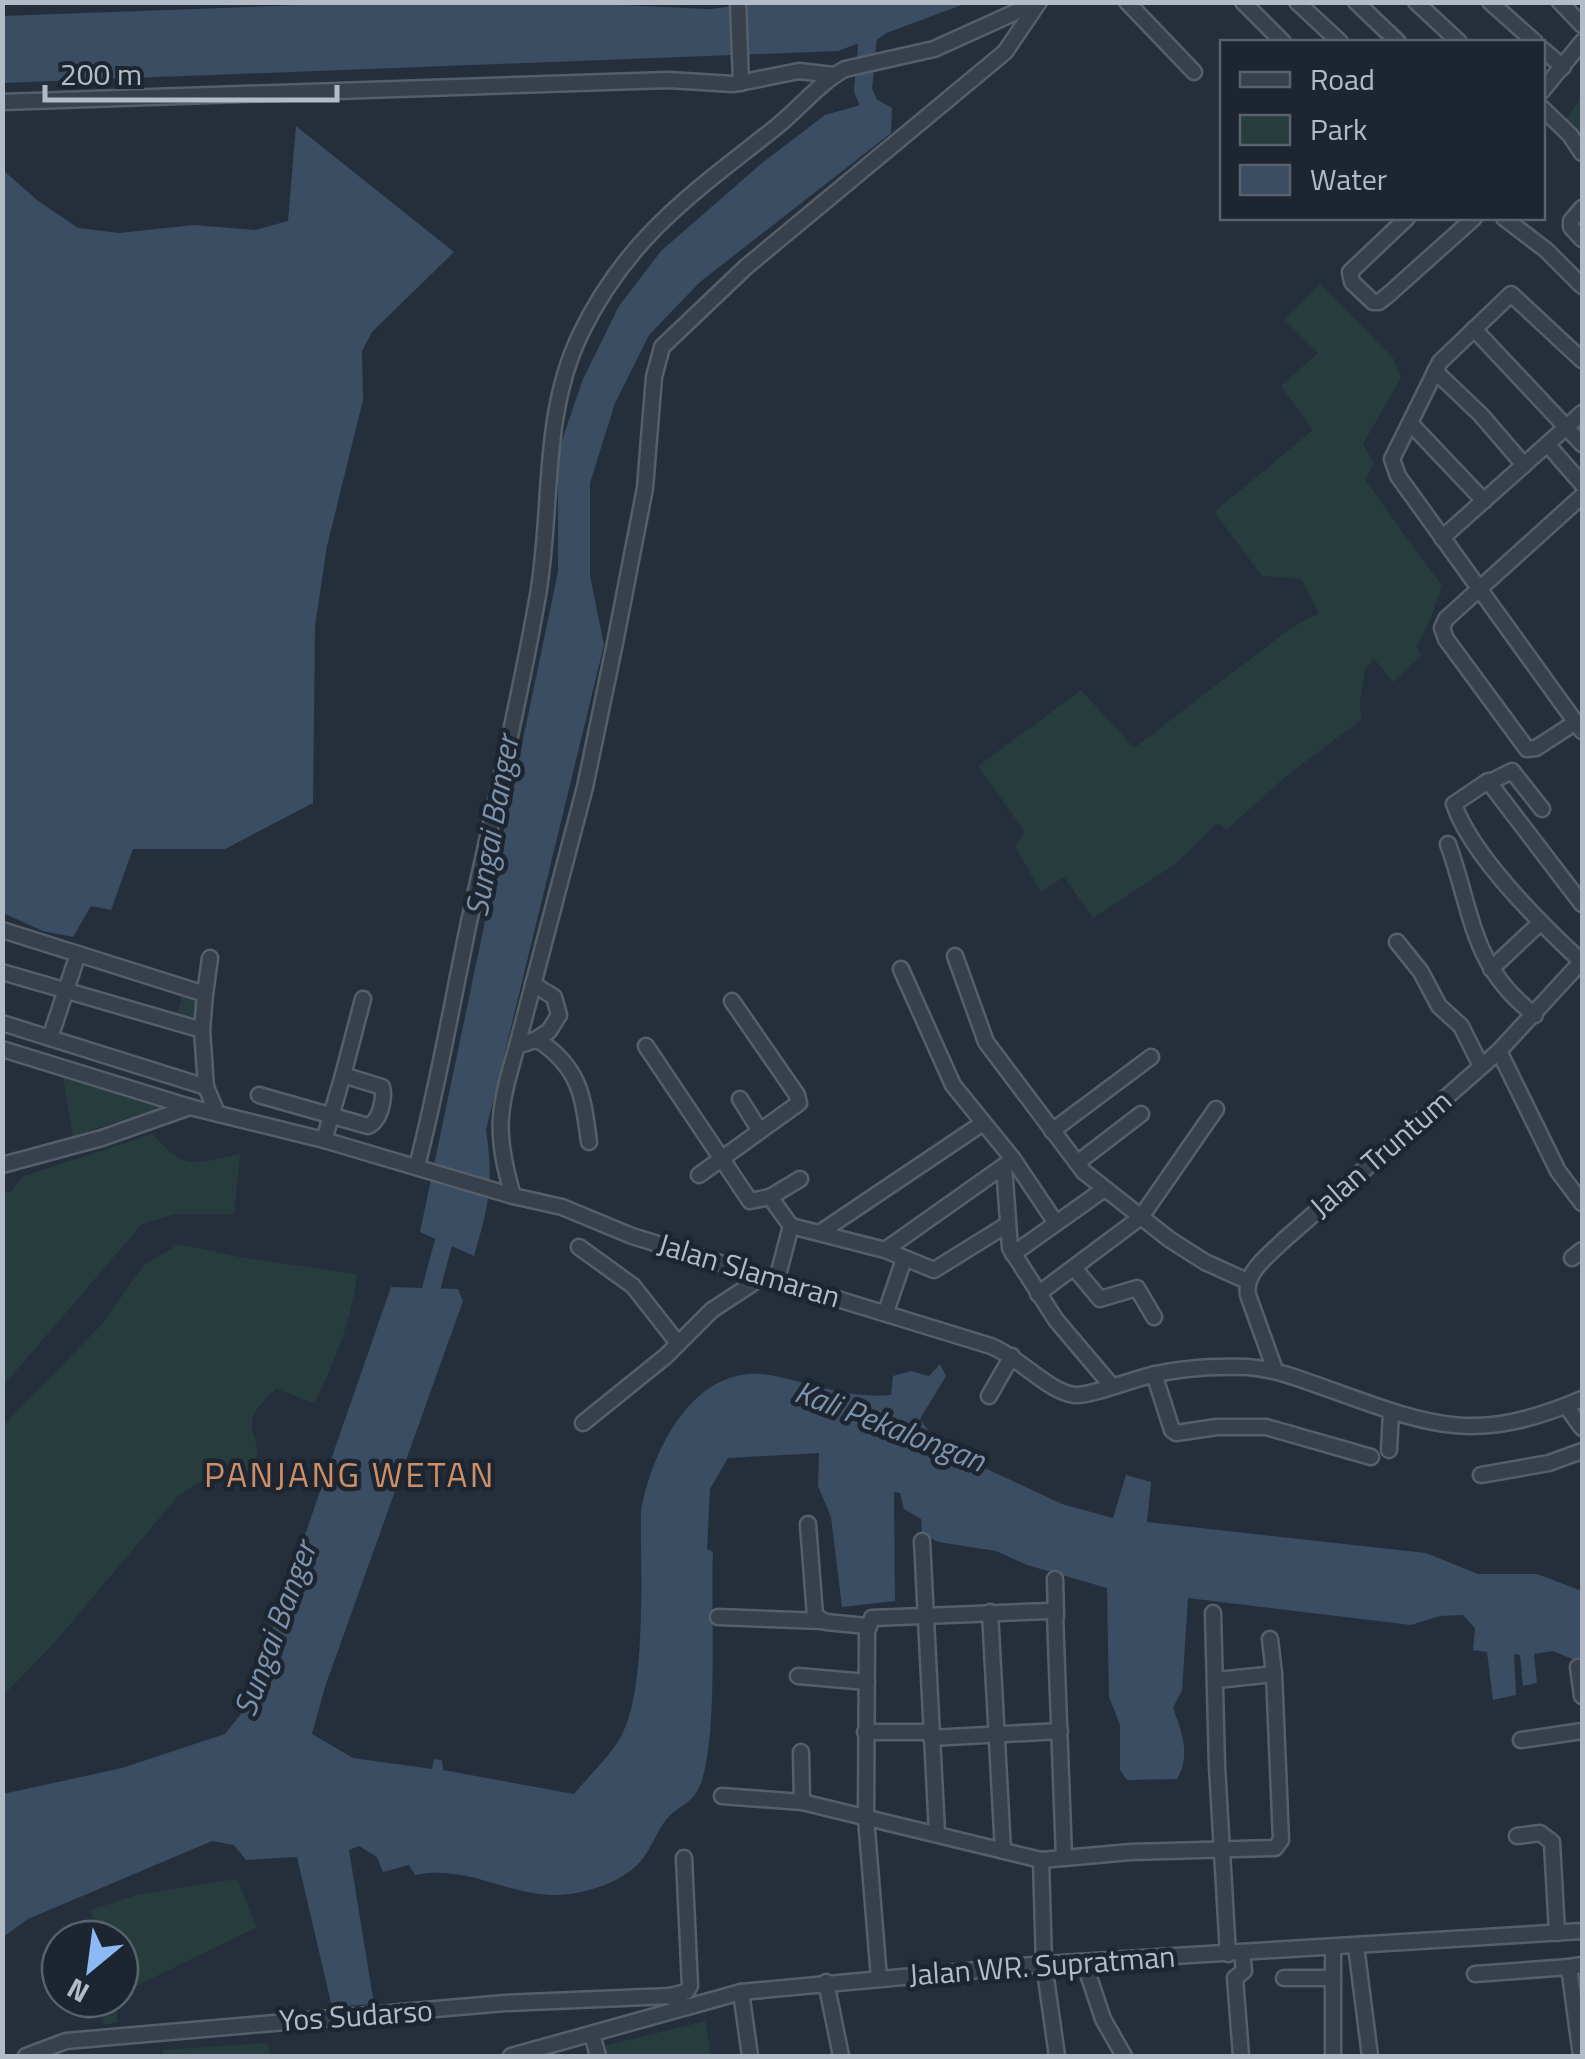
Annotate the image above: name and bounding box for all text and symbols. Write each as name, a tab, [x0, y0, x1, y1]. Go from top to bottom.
scale bar	[45, 40, 338, 102]
legend	[1220, 40, 1545, 220]
text: 200 m	[60, 51, 142, 97]
text: Road	[1310, 56, 1375, 102]
text: Park	[1310, 106, 1367, 152]
text: Water	[1310, 156, 1387, 202]
water label: Sungai Banger	[452, 728, 531, 920]
street label: Jalan Truntum	[1299, 1078, 1462, 1228]
street label: Jalan Slamaran	[653, 1221, 846, 1320]
water label: Kali Pekalongan	[788, 1367, 993, 1484]
district label: PANJANG WETAN	[204, 1447, 496, 1501]
water label: Sungai Banger	[220, 1531, 329, 1723]
north arrow	[40, 1919, 140, 2019]
street label: Jalan WR. Supratman	[907, 1933, 1177, 1997]
text: N	[59, 1968, 97, 2015]
street label: Yos Sudarso	[278, 1987, 434, 2043]

